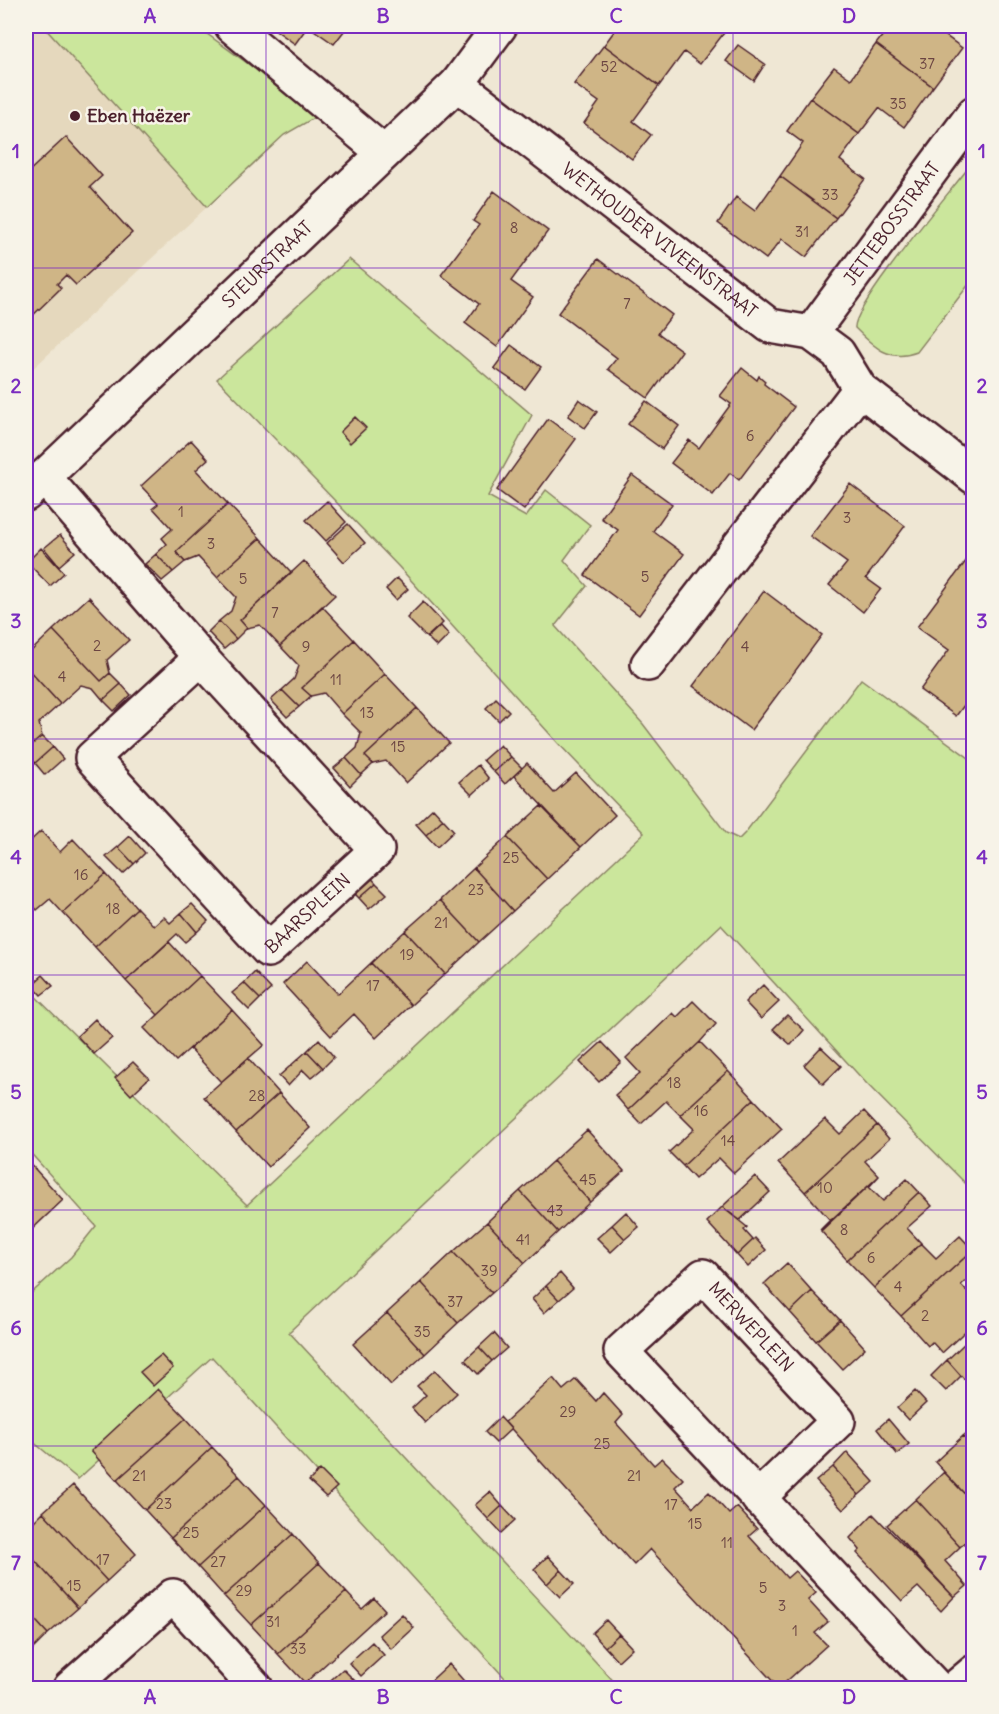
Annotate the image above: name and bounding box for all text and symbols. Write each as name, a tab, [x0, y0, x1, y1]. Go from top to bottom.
text: A	[144, 3, 157, 28]
text: B	[376, 3, 390, 28]
text: C	[609, 3, 623, 28]
text: D	[842, 3, 856, 28]
house number: 37	[919, 54, 935, 73]
house number: 52	[601, 57, 617, 76]
house number: 35	[889, 94, 907, 113]
place label: Eben Haëzer	[87, 104, 191, 127]
marker: Eben Haëzer	[68, 109, 82, 123]
text: 1	[12, 138, 20, 163]
text: 1	[978, 138, 986, 163]
street label: WETHOUDER VIVEENSTRAAT	[557, 157, 762, 323]
street label: JETTEBOSSTRAAT	[838, 157, 945, 290]
house number: 33	[821, 185, 839, 204]
street label: STEURSTRAAT	[217, 216, 317, 313]
house number: 8	[510, 218, 518, 237]
house number: 31	[795, 222, 809, 241]
house number: 7	[623, 294, 631, 313]
text: 2	[11, 373, 22, 398]
text: 2	[977, 373, 988, 398]
house number: 6	[746, 426, 754, 445]
house number: 1	[178, 502, 184, 521]
house number: 3	[843, 508, 851, 527]
house number: 3	[207, 534, 215, 553]
house number: 5	[641, 567, 649, 586]
house number: 5	[239, 569, 247, 588]
house number: 7	[271, 603, 279, 622]
text: 3	[10, 608, 22, 633]
text: 3	[976, 608, 988, 633]
house number: 2	[93, 636, 101, 655]
house number: 9	[302, 637, 310, 656]
house number: 4	[741, 637, 750, 656]
house number: 4	[58, 667, 67, 686]
house number: 11	[330, 670, 342, 689]
house number: 13	[360, 703, 374, 722]
house number: 15	[391, 737, 405, 756]
text: 4	[10, 844, 22, 869]
text: 4	[976, 844, 988, 869]
house number: 25	[503, 848, 519, 867]
house number: 16	[74, 865, 88, 884]
street label: BAARSPLEIN	[260, 868, 355, 958]
house number: 23	[468, 880, 484, 899]
house number: 18	[106, 899, 120, 918]
house number: 21	[434, 913, 448, 932]
house number: 19	[400, 945, 414, 964]
house number: 17	[366, 976, 380, 995]
house number: 18	[667, 1073, 681, 1092]
text: 5	[10, 1079, 22, 1104]
text: 5	[976, 1079, 988, 1104]
house number: 28	[249, 1086, 265, 1105]
house number: 16	[694, 1101, 708, 1120]
house number: 14	[721, 1131, 736, 1150]
house number: 45	[579, 1170, 597, 1189]
house number: 10	[817, 1178, 833, 1197]
house number: 43	[546, 1201, 564, 1220]
house number: 8	[840, 1220, 848, 1239]
house number: 41	[516, 1230, 530, 1249]
house number: 6	[867, 1248, 875, 1267]
house number: 39	[480, 1261, 498, 1280]
street label: MERWEPLEIN	[704, 1277, 799, 1377]
house number: 4	[894, 1277, 903, 1296]
house number: 37	[447, 1292, 463, 1311]
house number: 2	[921, 1306, 929, 1325]
text: 6	[10, 1315, 22, 1340]
text: 6	[976, 1315, 988, 1340]
house number: 35	[413, 1322, 431, 1341]
house number: 29	[560, 1402, 576, 1421]
house number: 25	[594, 1434, 610, 1453]
house number: 21	[132, 1466, 146, 1485]
house number: 21	[627, 1466, 641, 1485]
house number: 23	[156, 1494, 172, 1513]
house number: 17	[664, 1495, 678, 1514]
house number: 15	[688, 1514, 702, 1533]
house number: 25	[183, 1523, 199, 1542]
house number: 11	[721, 1533, 733, 1552]
text: 7	[11, 1550, 21, 1575]
house number: 17	[96, 1550, 110, 1569]
text: 7	[977, 1550, 987, 1575]
house number: 27	[210, 1552, 226, 1571]
house number: 15	[67, 1576, 81, 1595]
house number: 5	[759, 1578, 767, 1597]
house number: 29	[236, 1581, 252, 1600]
house number: 3	[778, 1596, 786, 1615]
house number: 31	[266, 1612, 280, 1631]
house number: 1	[792, 1621, 798, 1640]
house number: 33	[289, 1639, 307, 1658]
text: A	[144, 1684, 157, 1709]
text: B	[376, 1684, 390, 1709]
text: C	[609, 1684, 623, 1709]
text: D	[842, 1684, 856, 1709]

